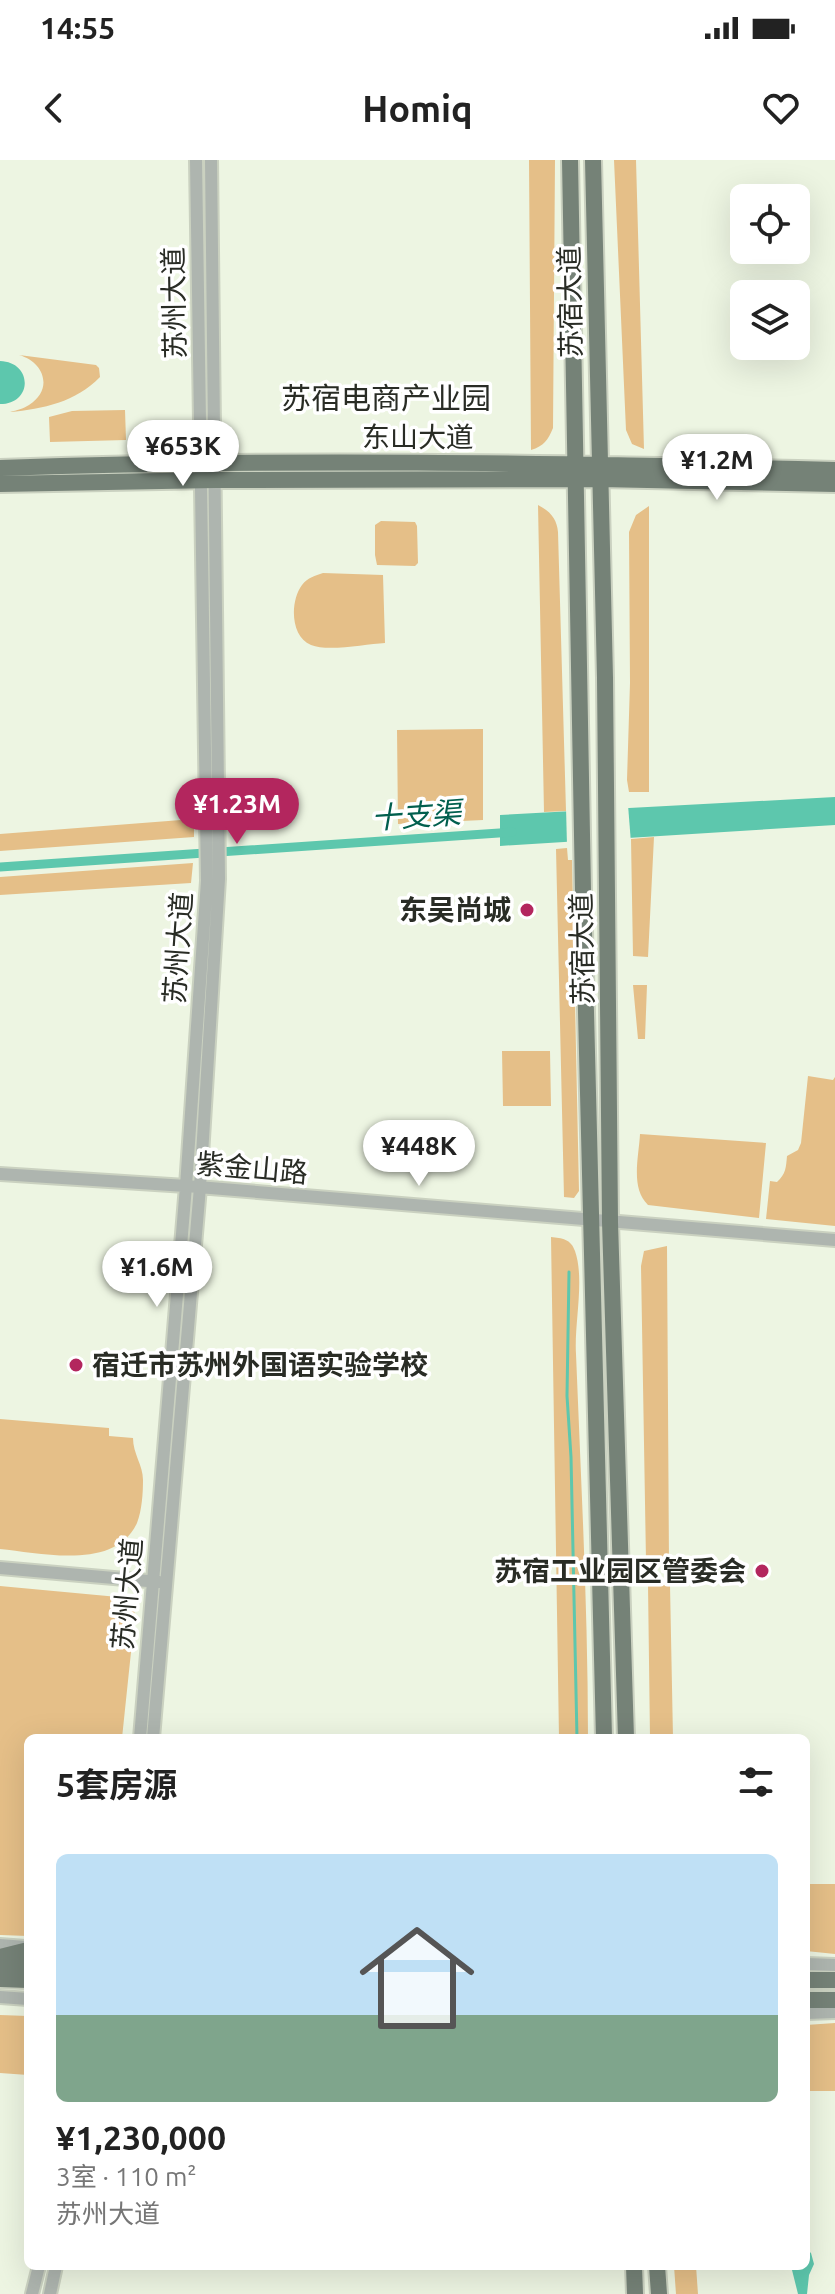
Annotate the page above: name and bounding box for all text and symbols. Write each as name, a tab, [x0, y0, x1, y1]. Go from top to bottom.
text: 14:55	[40, 11, 115, 45]
icon: back	[32, 86, 76, 130]
icon: heart	[759, 86, 803, 130]
text: Homiq	[362, 88, 473, 129]
map controls	[730, 184, 810, 360]
button: locate	[730, 184, 810, 264]
street label: 苏宿大道	[553, 246, 586, 358]
street label: 苏州大道	[157, 247, 190, 359]
button: layers	[730, 280, 810, 360]
district label: 苏宿电商产业园	[281, 381, 491, 415]
pin: ¥653K	[127, 420, 239, 488]
street label: 东山大道	[362, 421, 474, 452]
text: ¥653K	[145, 431, 221, 460]
pin: ¥1.2M	[661, 434, 773, 502]
text: ¥1.2M	[680, 445, 754, 474]
pin: ¥1.23M	[172, 778, 302, 846]
text: ¥1.23M	[193, 789, 281, 818]
water label: 十支渠	[370, 795, 466, 835]
street label: 苏州大道	[158, 891, 197, 1005]
street label: 苏宿大道	[565, 893, 598, 1005]
place label: 东吴尚城	[399, 894, 511, 925]
marker: 东吴尚城	[518, 901, 536, 919]
pin: ¥448K	[363, 1120, 475, 1188]
text: ¥448K	[381, 1131, 457, 1160]
street label: 紫金山路	[195, 1147, 309, 1188]
pin: ¥1.6M	[101, 1241, 213, 1309]
text: ¥1.6M	[120, 1252, 194, 1281]
place label: 宿迁市苏州外国语实验学校	[92, 1349, 428, 1380]
marker: 宿迁市苏州外国语实验学校	[67, 1356, 85, 1374]
street label: 苏州大道	[106, 1537, 147, 1651]
place label: 苏宿工业园区管委会	[494, 1555, 746, 1586]
marker: 苏宿工业园区管委会	[753, 1562, 771, 1580]
icon: filters	[734, 1760, 778, 1804]
text: 5套房源	[56, 1765, 177, 1803]
icon: home	[345, 1906, 489, 2050]
text: ¥1,230,000	[56, 2118, 226, 2156]
text: 3室 · 110 m²	[56, 2162, 197, 2191]
text: 苏州大道	[56, 2199, 160, 2228]

